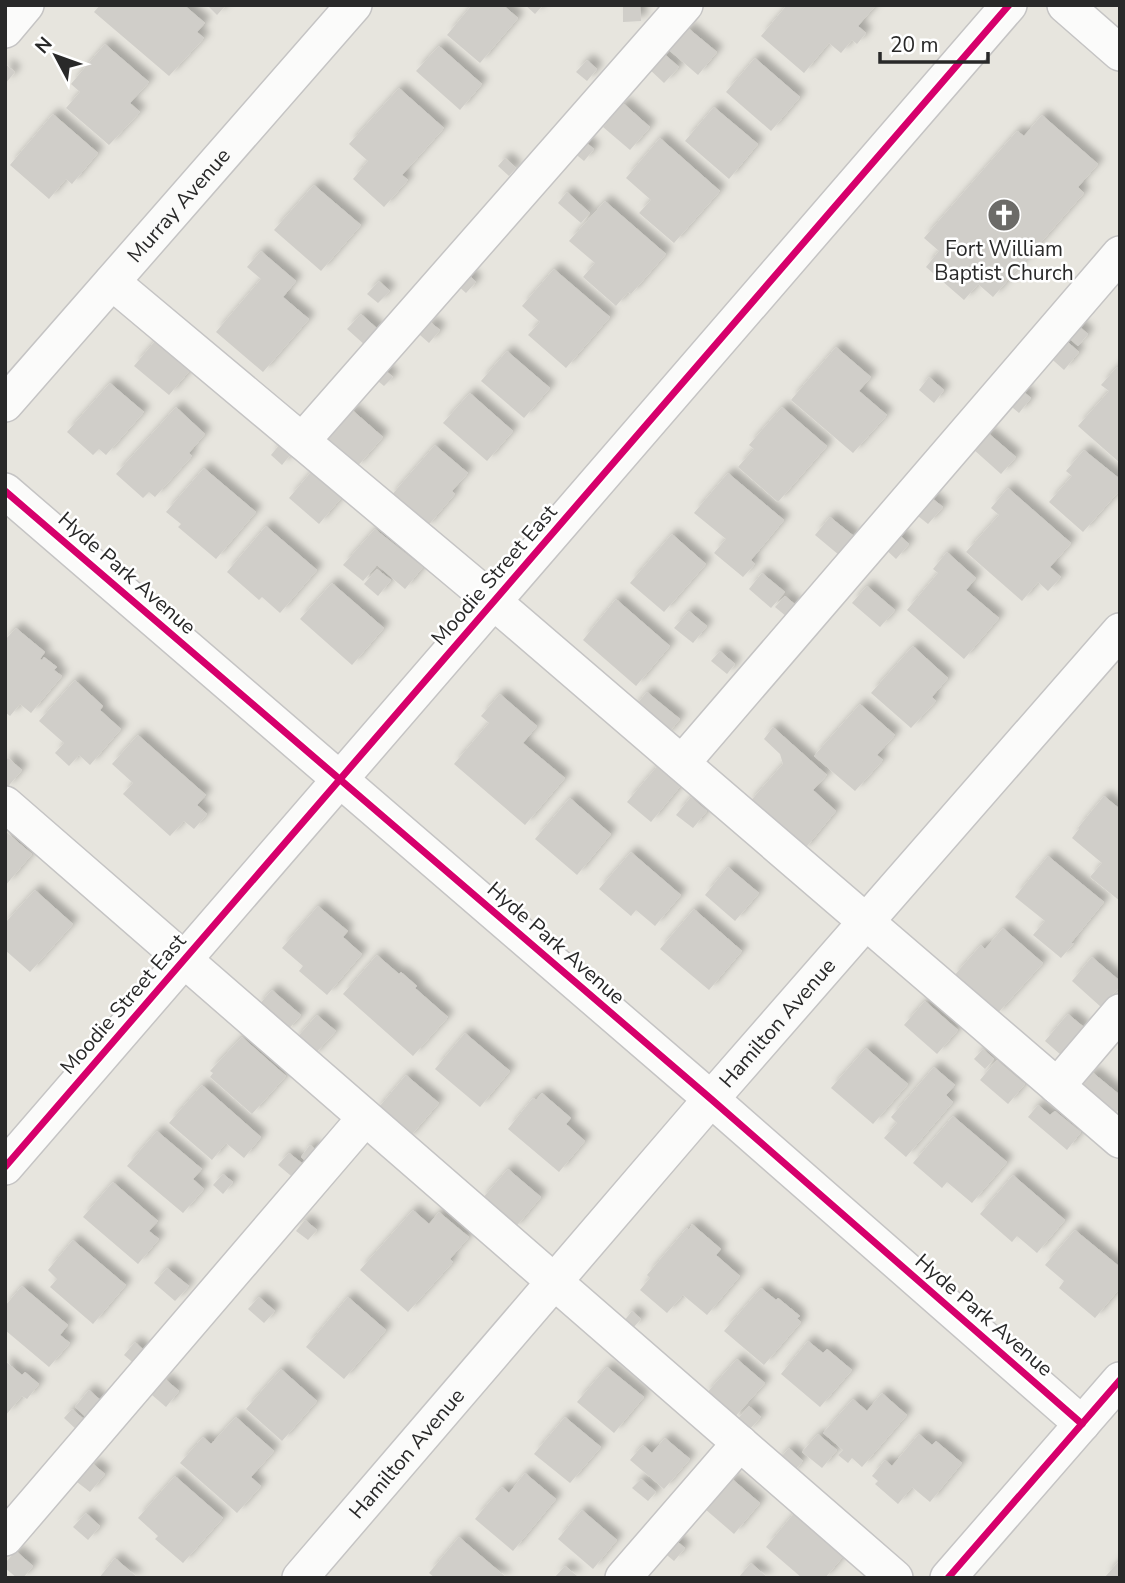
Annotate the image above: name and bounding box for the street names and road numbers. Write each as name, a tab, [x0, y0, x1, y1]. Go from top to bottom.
street label: Murray Avenue	[121, 142, 237, 269]
street label: Moodie Street East	[425, 498, 563, 651]
street label: Hyde Park Avenue	[52, 505, 202, 641]
street label: Hyde Park Avenue	[481, 875, 631, 1011]
street label: Moodie Street East	[54, 927, 192, 1080]
street label: Hamilton Avenue	[713, 952, 842, 1094]
street label: Hyde Park Avenue	[909, 1247, 1059, 1383]
street label: Hamilton Avenue	[343, 1382, 471, 1525]

